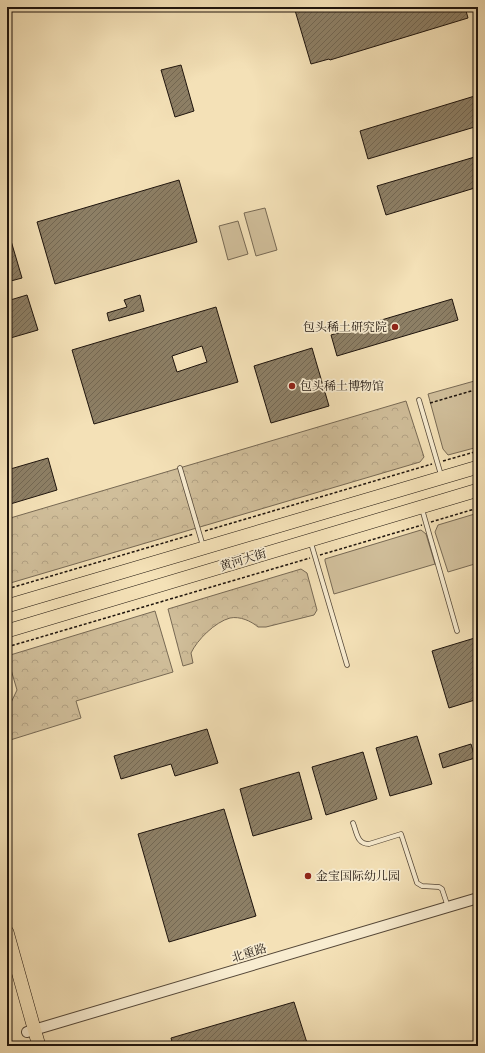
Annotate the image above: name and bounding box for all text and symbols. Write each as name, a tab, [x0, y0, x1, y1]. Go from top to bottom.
place label: 包头稀土研究院	[303, 320, 387, 334]
marker: 包头稀土研究院	[390, 322, 400, 332]
place label: 包头稀土博物馆	[300, 379, 384, 393]
marker: 包头稀土博物馆	[287, 381, 297, 391]
street label: 黄河大街	[218, 546, 269, 574]
place label: 金宝国际幼儿园	[316, 869, 400, 883]
marker: 金宝国际幼儿园	[303, 871, 313, 881]
street label: 北重路	[230, 941, 268, 965]

